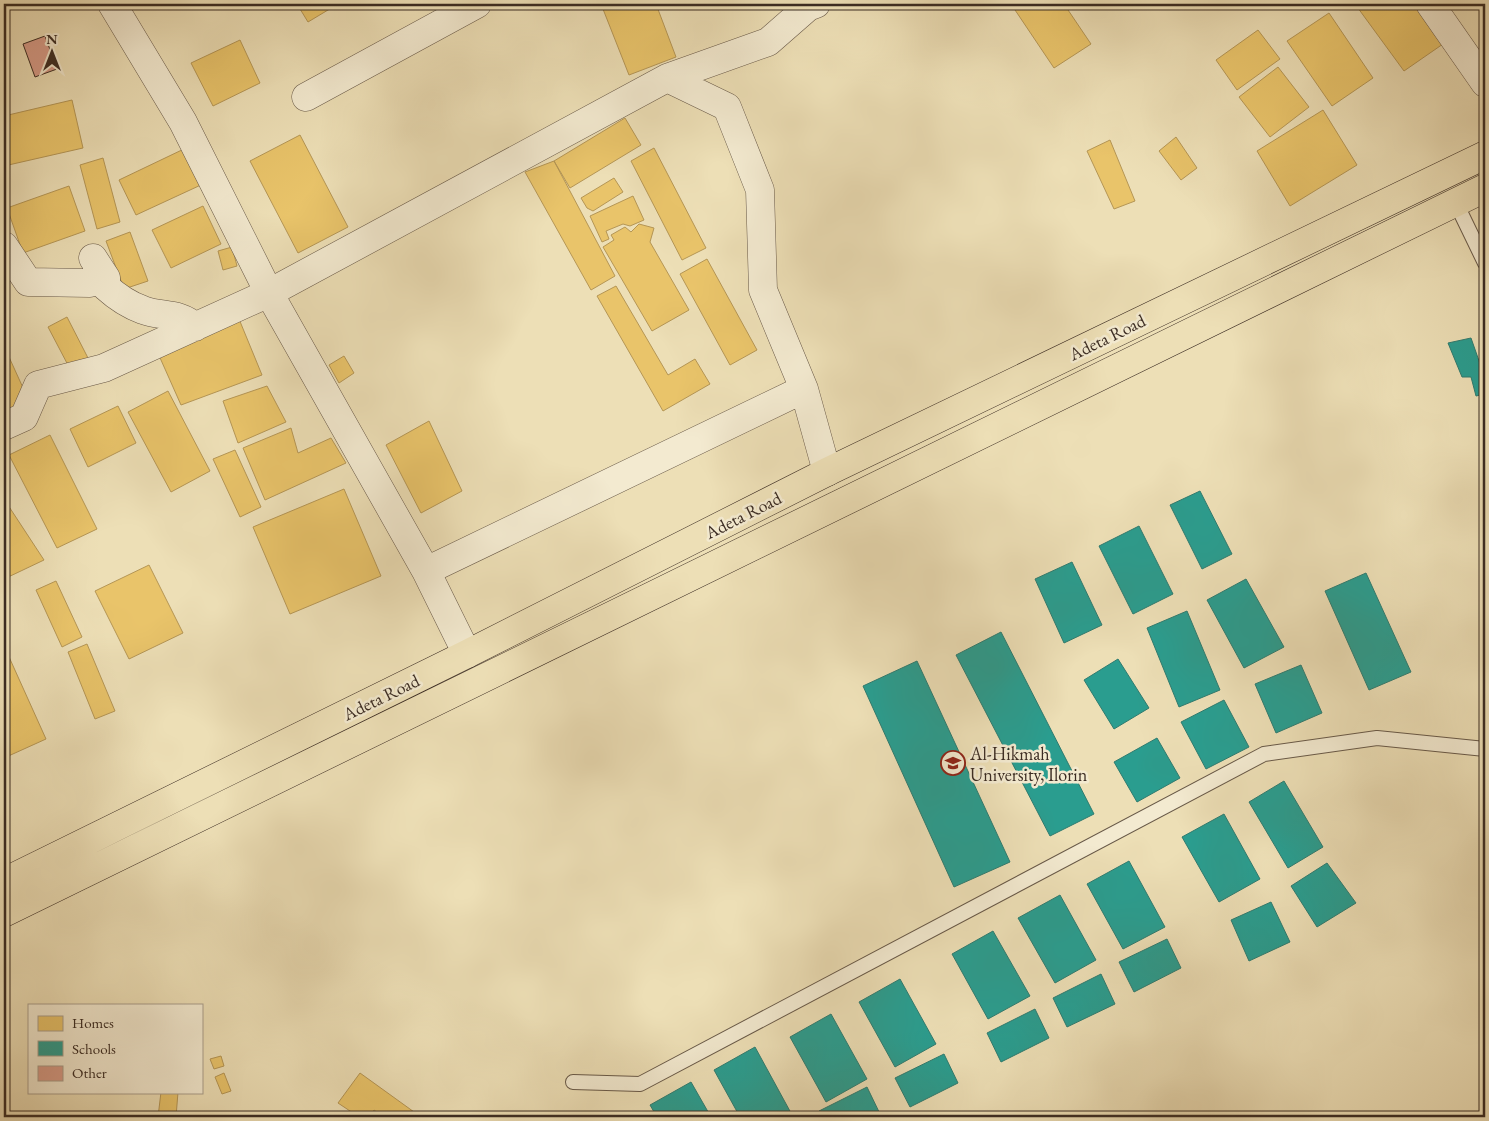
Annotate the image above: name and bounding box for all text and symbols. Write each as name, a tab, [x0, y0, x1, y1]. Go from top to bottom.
north arrow	[28, 28, 78, 78]
text: N	[46, 30, 58, 48]
street label: Adeta Road	[1064, 308, 1150, 366]
street label: Adeta Road	[700, 486, 786, 544]
street label: Adeta Road	[338, 668, 424, 726]
place label: Al-Hikmah University, Ilorin	[969, 742, 1088, 786]
school or university icon: Al-Hikmah University, Ilorin	[940, 750, 966, 776]
legend	[28, 1004, 202, 1094]
text: Homes	[72, 1013, 114, 1032]
text: Schools	[72, 1039, 116, 1058]
text: Other	[72, 1063, 107, 1082]

